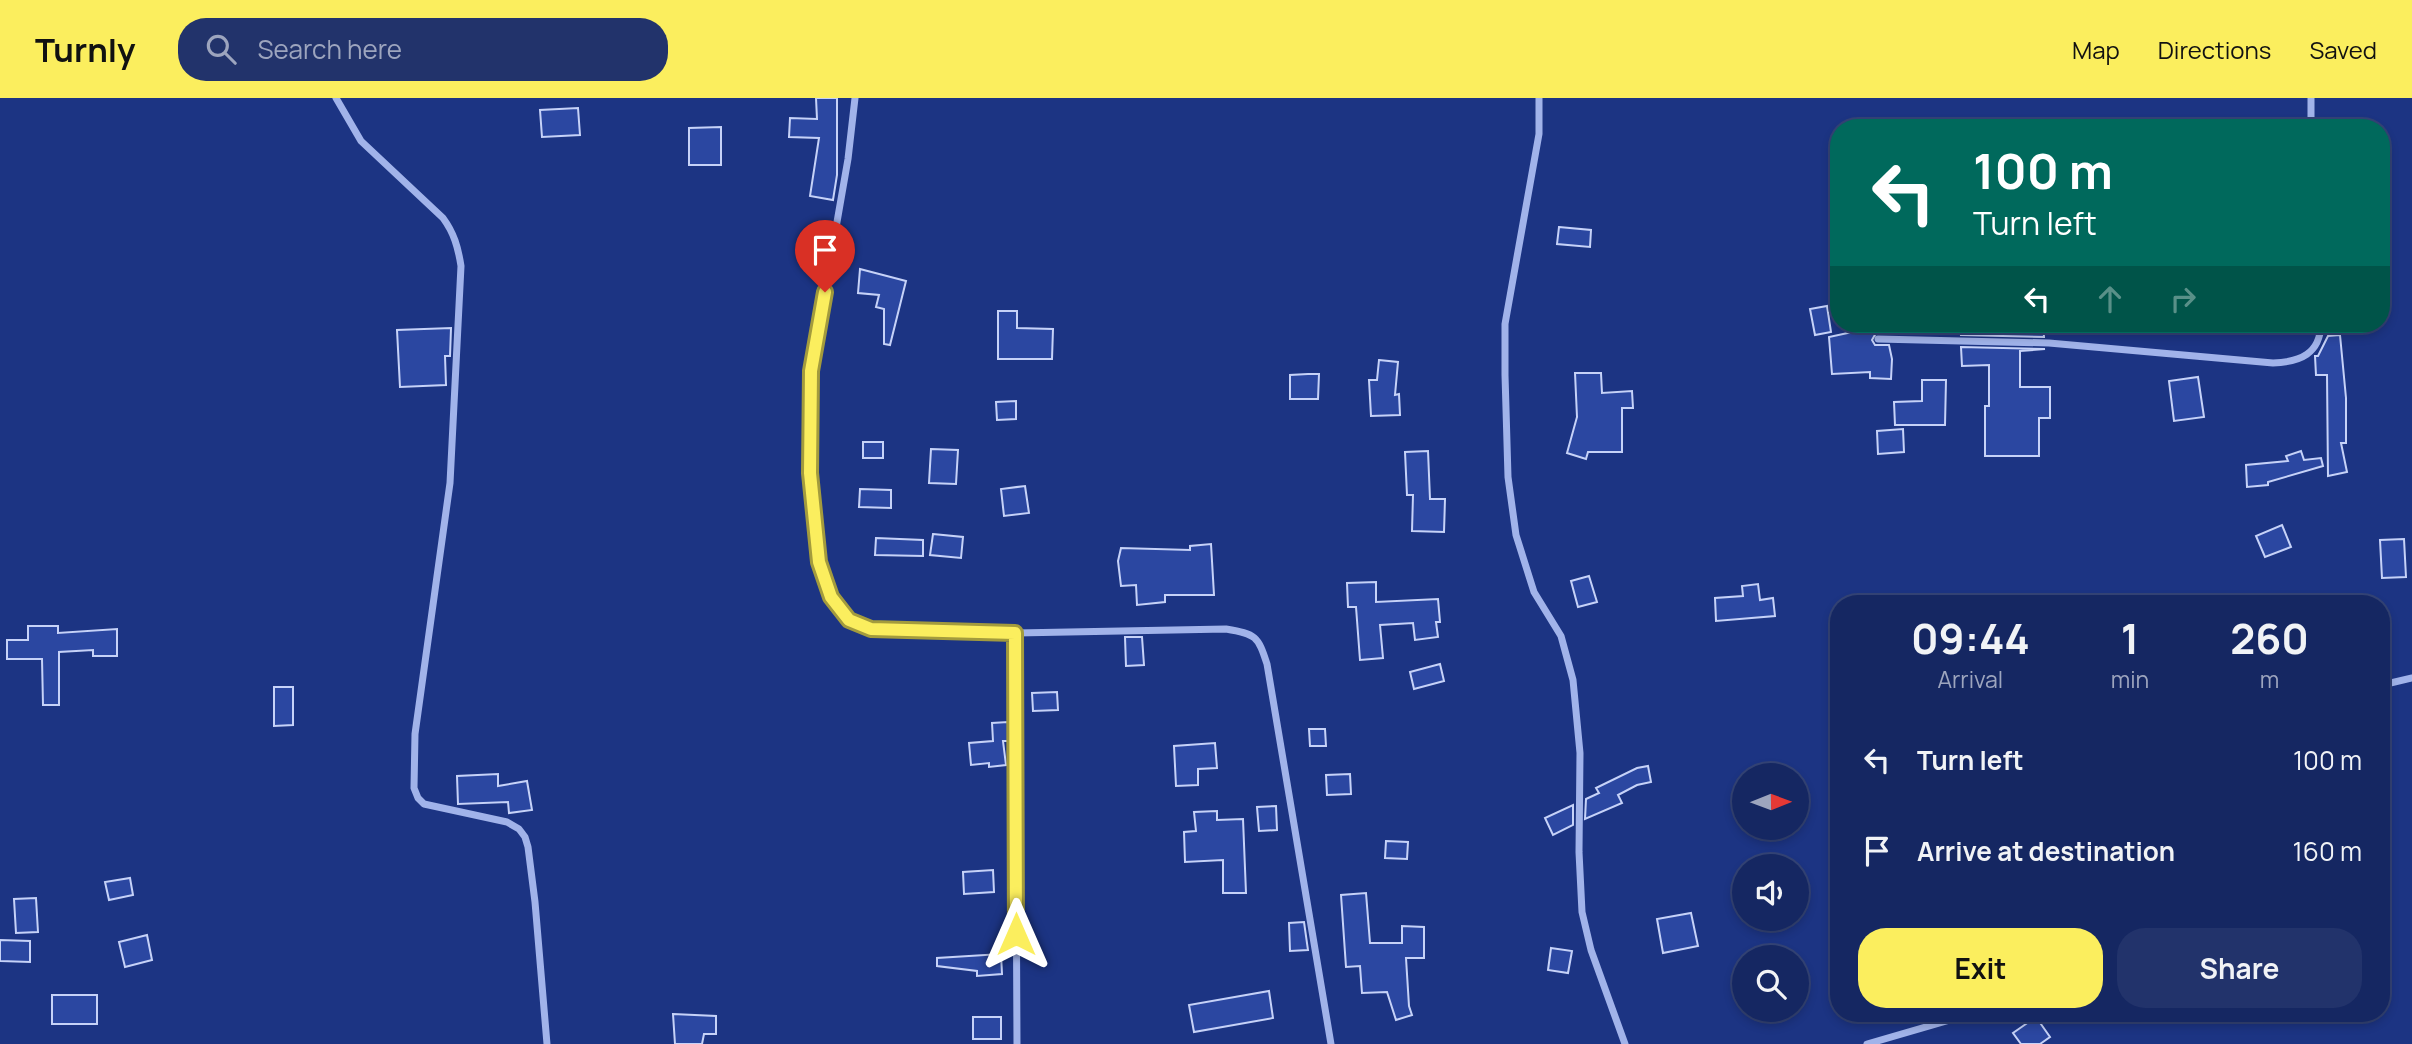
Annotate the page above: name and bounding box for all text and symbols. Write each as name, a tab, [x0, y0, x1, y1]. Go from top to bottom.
search box	[178, 18, 668, 81]
text: Turnly	[35, 27, 136, 72]
icon: search	[202, 30, 240, 68]
text: Search here	[258, 31, 402, 67]
text: Map	[2072, 33, 2120, 66]
text: Directions	[2158, 33, 2271, 66]
text: Saved	[2309, 33, 2377, 66]
text: 100 m	[1973, 137, 2113, 204]
icon: left	[1858, 147, 1949, 238]
text: Turn left	[1973, 201, 2097, 245]
pin	[795, 220, 855, 292]
icon: arrive	[806, 231, 844, 269]
icon: left	[2018, 280, 2056, 318]
icon: ahead	[2091, 280, 2129, 318]
icon: right	[2164, 280, 2202, 318]
text: 09:44	[1911, 609, 2030, 667]
text: 1	[2121, 609, 2139, 667]
text: 260	[2230, 609, 2309, 667]
text: Arrival	[1938, 663, 2003, 695]
text: min	[2111, 663, 2149, 695]
text: m	[2260, 663, 2279, 695]
icon: left	[1858, 741, 1896, 779]
text: Turn left	[1917, 742, 2024, 778]
text: 100 m	[2293, 742, 2362, 778]
north arrow	[1732, 763, 1810, 840]
map controls	[1732, 763, 1809, 1022]
icon: arrive	[1858, 832, 1896, 870]
text: Arrive at destination	[1917, 833, 2175, 869]
text: 160 m	[2293, 833, 2362, 869]
button: sound	[1732, 854, 1809, 931]
position arrow	[979, 897, 1053, 971]
button: Exit	[1858, 928, 2103, 1008]
button: Share	[2117, 928, 2362, 1008]
button: search	[1732, 945, 1809, 1022]

